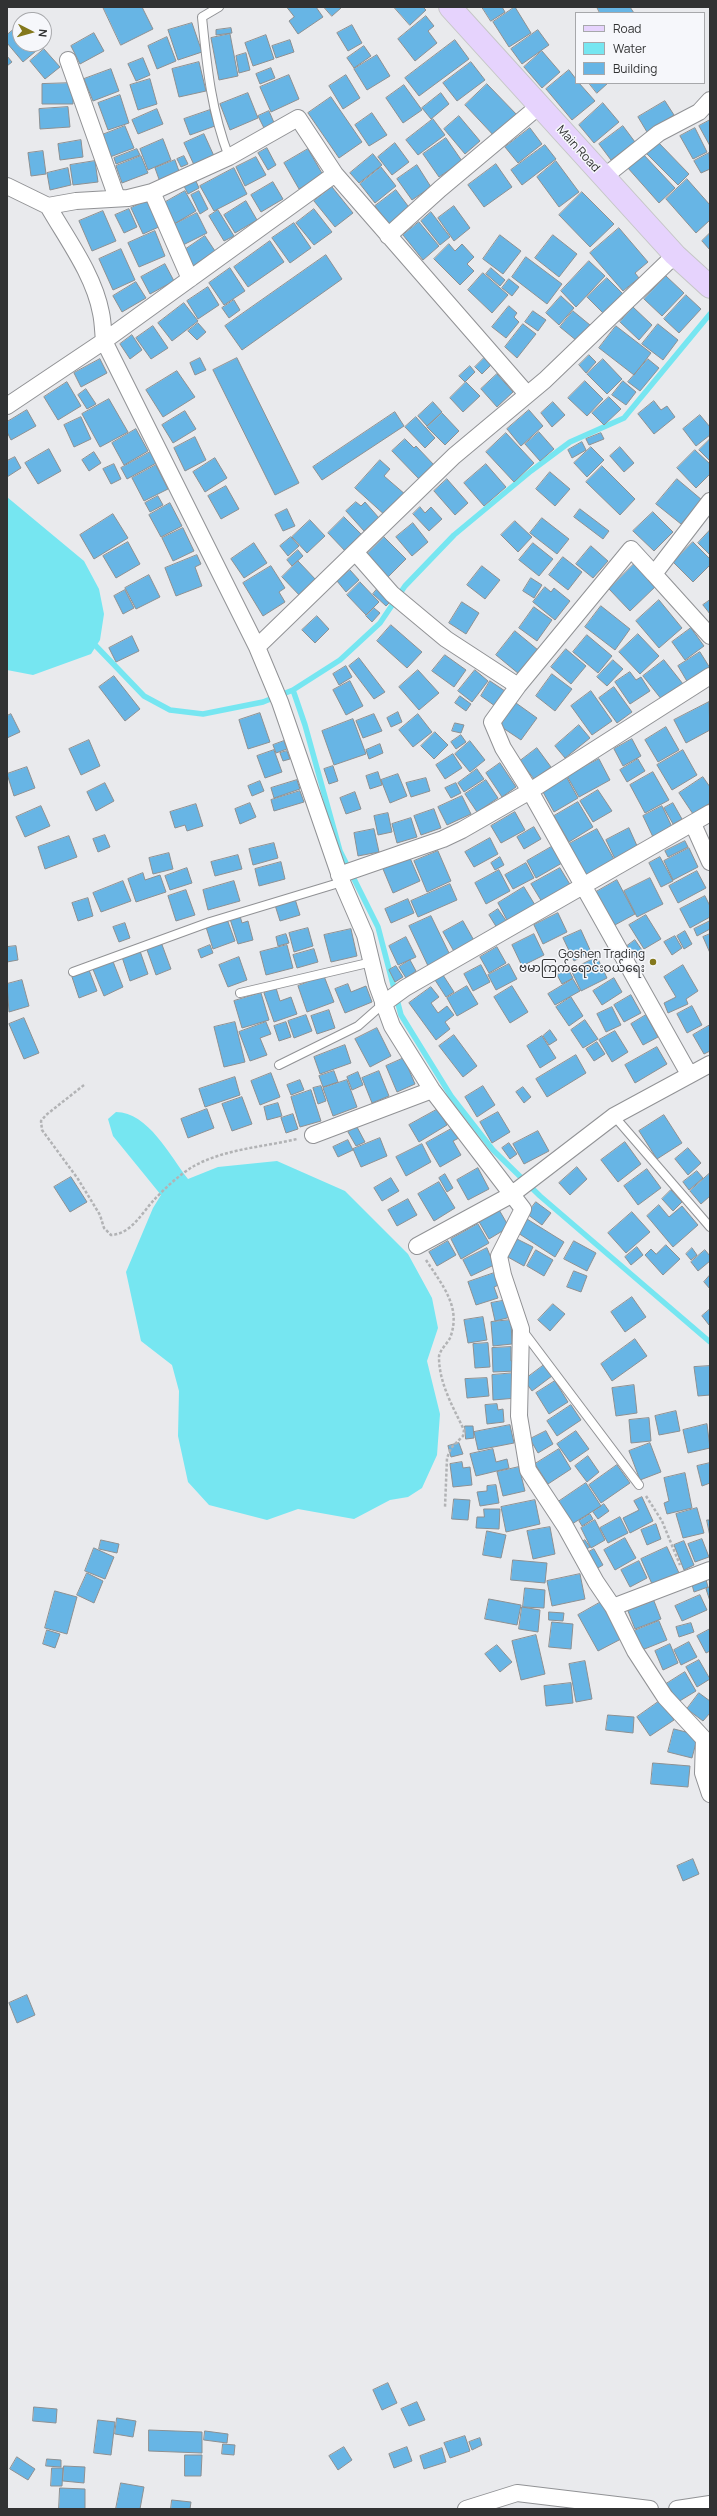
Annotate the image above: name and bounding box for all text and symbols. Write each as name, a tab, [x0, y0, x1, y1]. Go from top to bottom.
north arrow	[12, 12, 52, 52]
legend	[575, 12, 705, 84]
text: Road	[613, 20, 641, 37]
text: N	[36, 28, 51, 38]
text: Water	[613, 40, 646, 57]
text: Building	[613, 60, 657, 77]
street label: Main Road	[553, 123, 603, 175]
place label: Goshen Trading ဗမာကြက်ရောင်းဝယ်ရေး	[519, 948, 645, 976]
marker: Goshen Trading ဗမာကြက်ရောင်းဝယ်ရေး	[648, 957, 658, 967]

